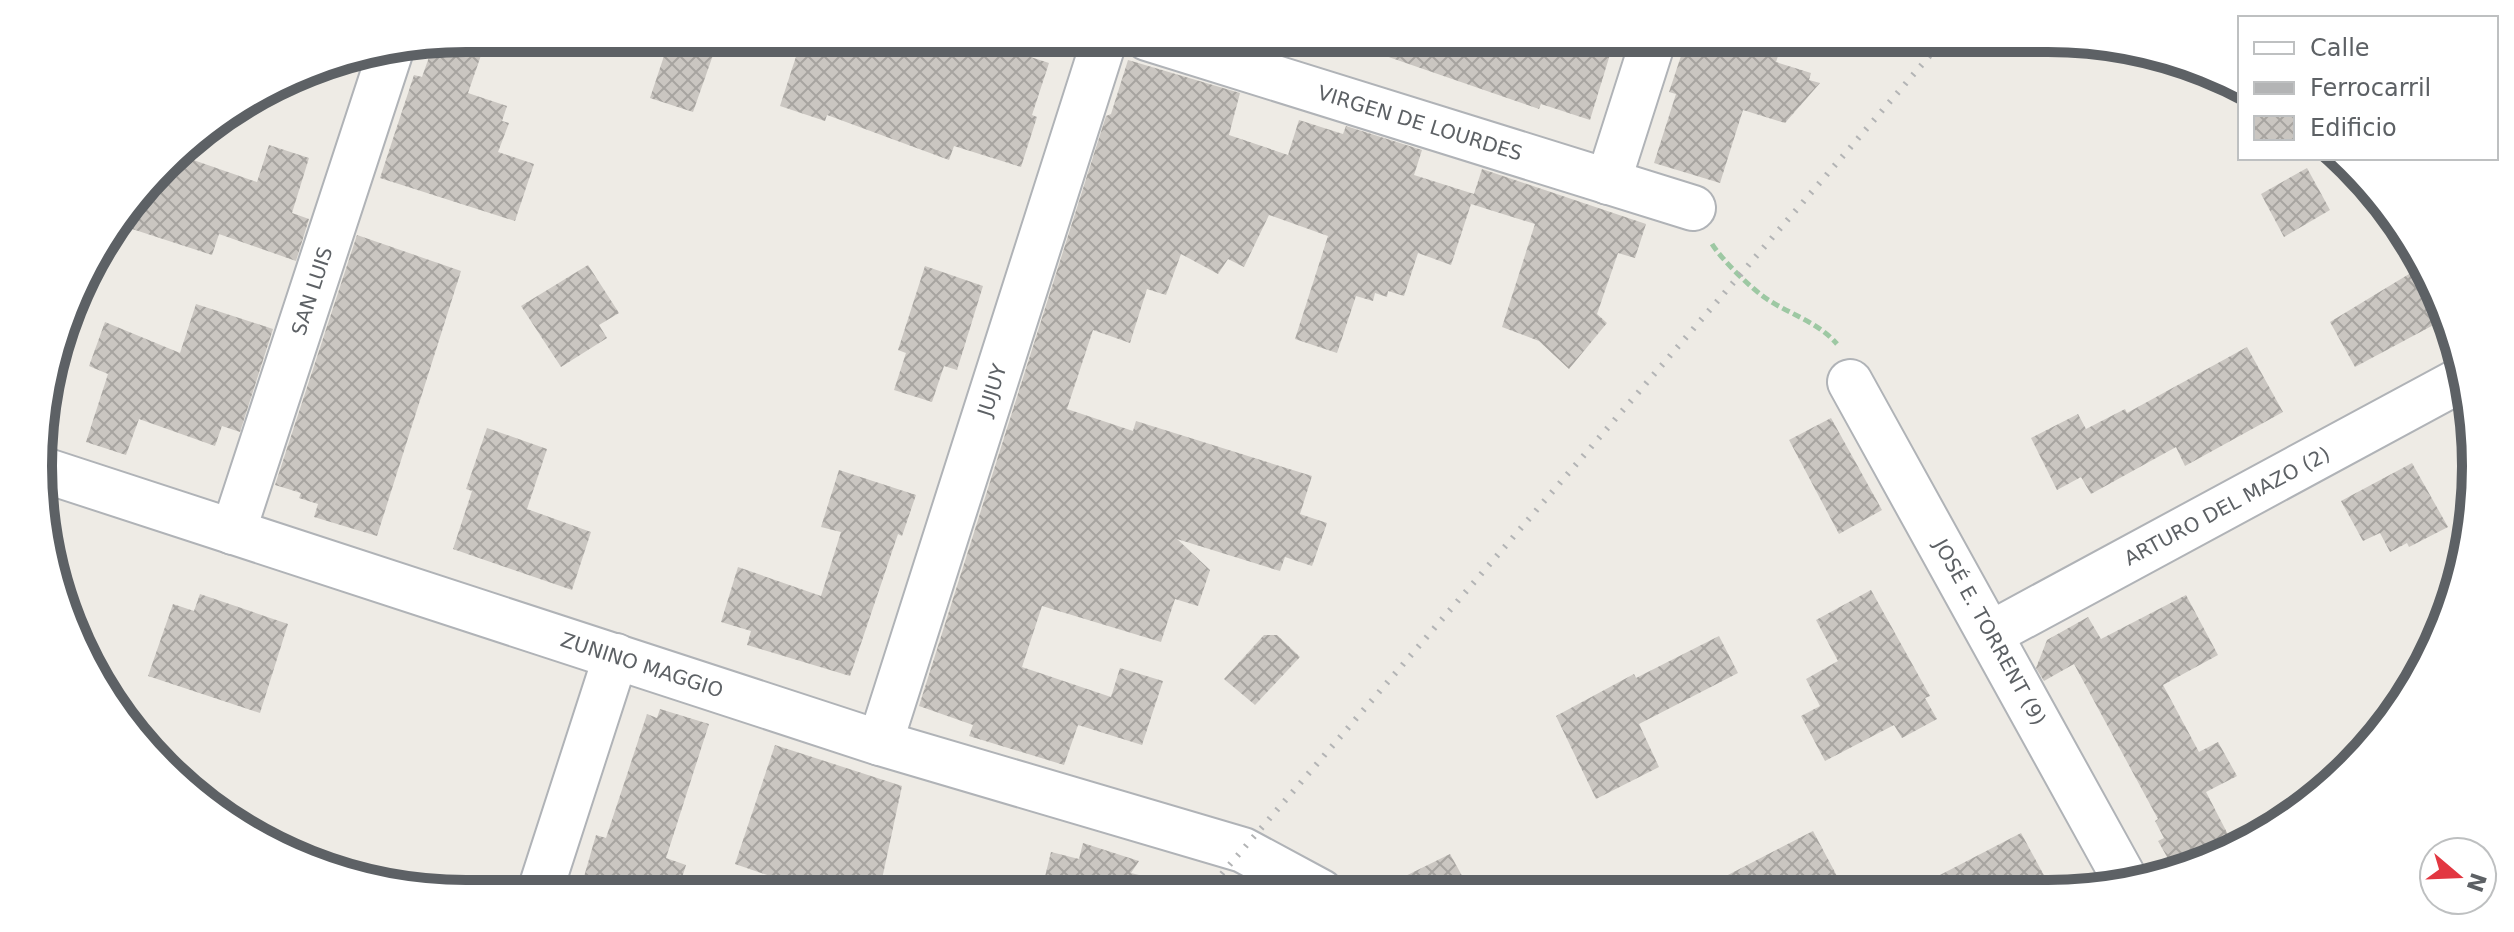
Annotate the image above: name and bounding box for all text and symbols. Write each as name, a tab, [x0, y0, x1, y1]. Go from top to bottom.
legend	[2238, 16, 2498, 160]
text: Calle	[2310, 34, 2370, 62]
text: Ferrocarril	[2310, 74, 2431, 102]
street label: VIRGEN DE LOURDES	[1315, 80, 1525, 166]
text: Edificio	[2310, 114, 2397, 142]
street label: SAN LUIS	[286, 244, 338, 338]
street label: JUJUY	[972, 360, 1012, 421]
street label: ARTURO DEL MAZO (2)	[2120, 442, 2334, 570]
street label: JOSÉ E. TORRENT (9)	[1928, 533, 2051, 729]
street label: ZUNINO MAGGIO	[558, 627, 726, 703]
north arrow	[2418, 836, 2498, 916]
text: N	[2462, 870, 2491, 895]

